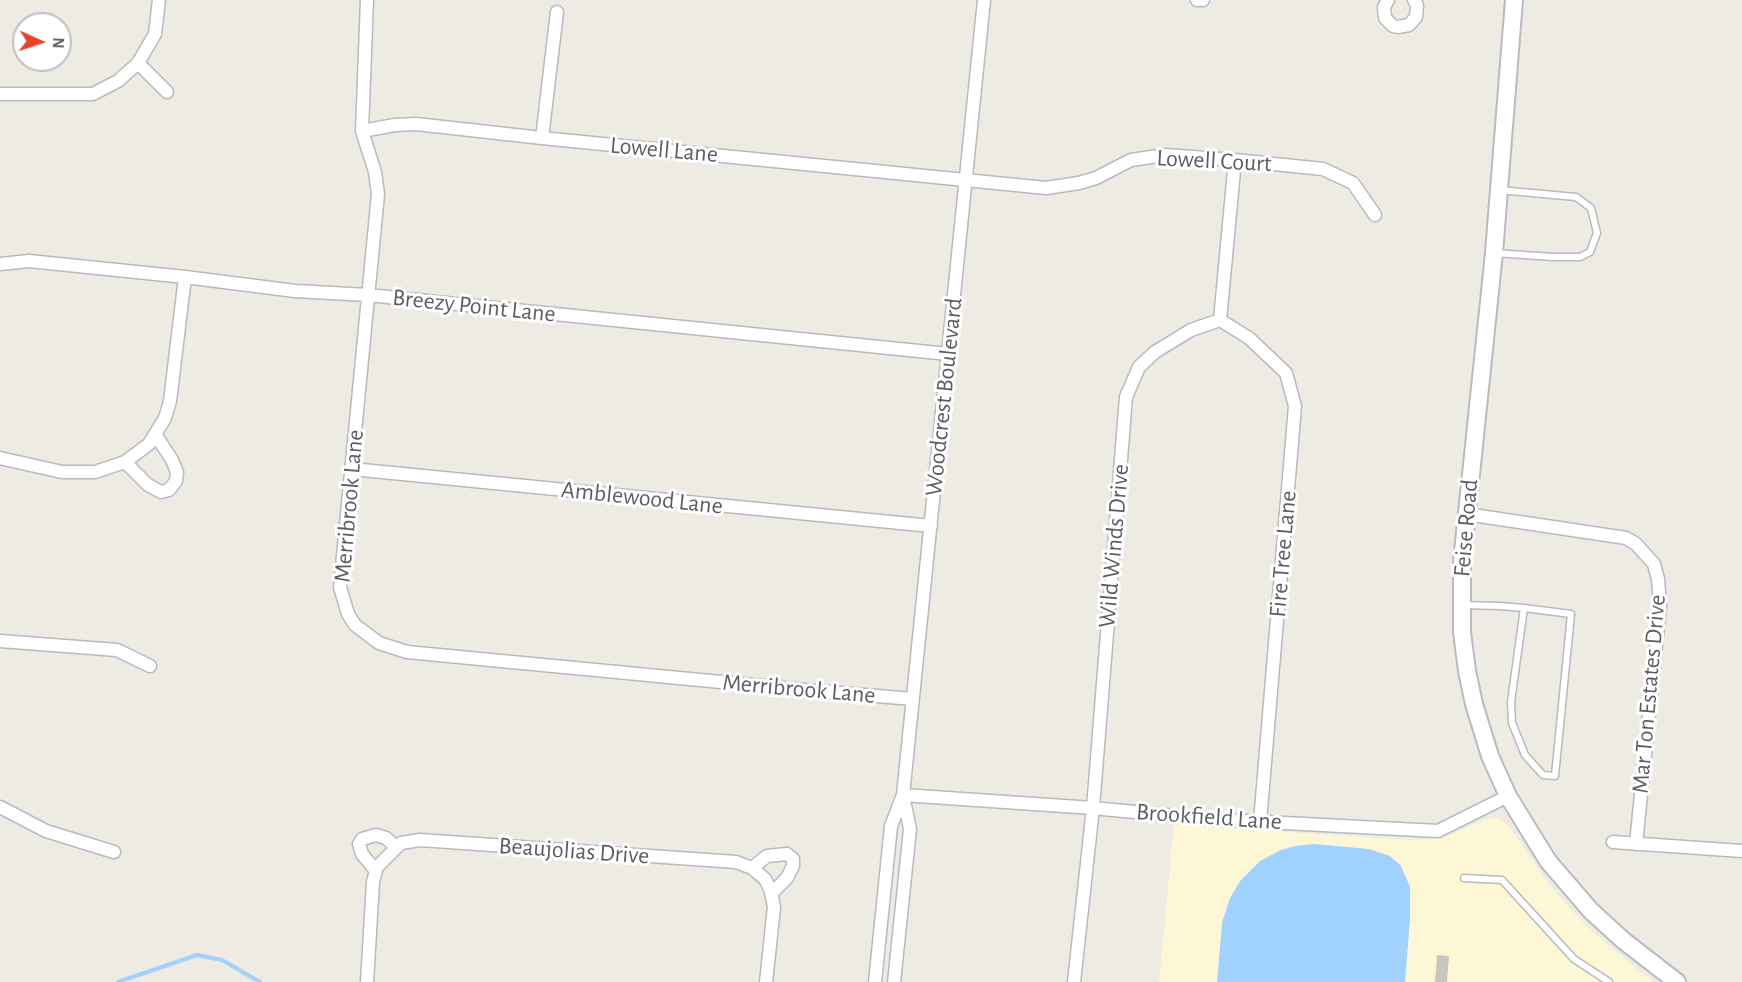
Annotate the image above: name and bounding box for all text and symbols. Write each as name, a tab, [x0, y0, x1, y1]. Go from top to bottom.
north arrow	[12, 12, 72, 72]
text: N	[50, 37, 66, 49]
street label: Lowell Lane	[609, 131, 719, 169]
street label: Lowell Court	[1156, 144, 1272, 178]
street label: Breezy Point Lane	[391, 283, 557, 329]
street label: Woodcrest Boulevard	[919, 296, 969, 498]
street label: Merribrook Lane	[328, 428, 370, 584]
street label: Wild Winds Drive	[1092, 463, 1136, 629]
street label: Amblewood Lane	[560, 475, 724, 521]
street label: Feise Road	[1447, 478, 1485, 578]
street label: Fire Tree Lane	[1263, 489, 1303, 619]
street label: Mar Ton Estates Drive	[1626, 593, 1672, 795]
street label: Merribrook Lane	[721, 668, 877, 710]
street label: Brookfield Lane	[1135, 798, 1283, 836]
street label: Beaujolias Drive	[498, 831, 650, 871]

